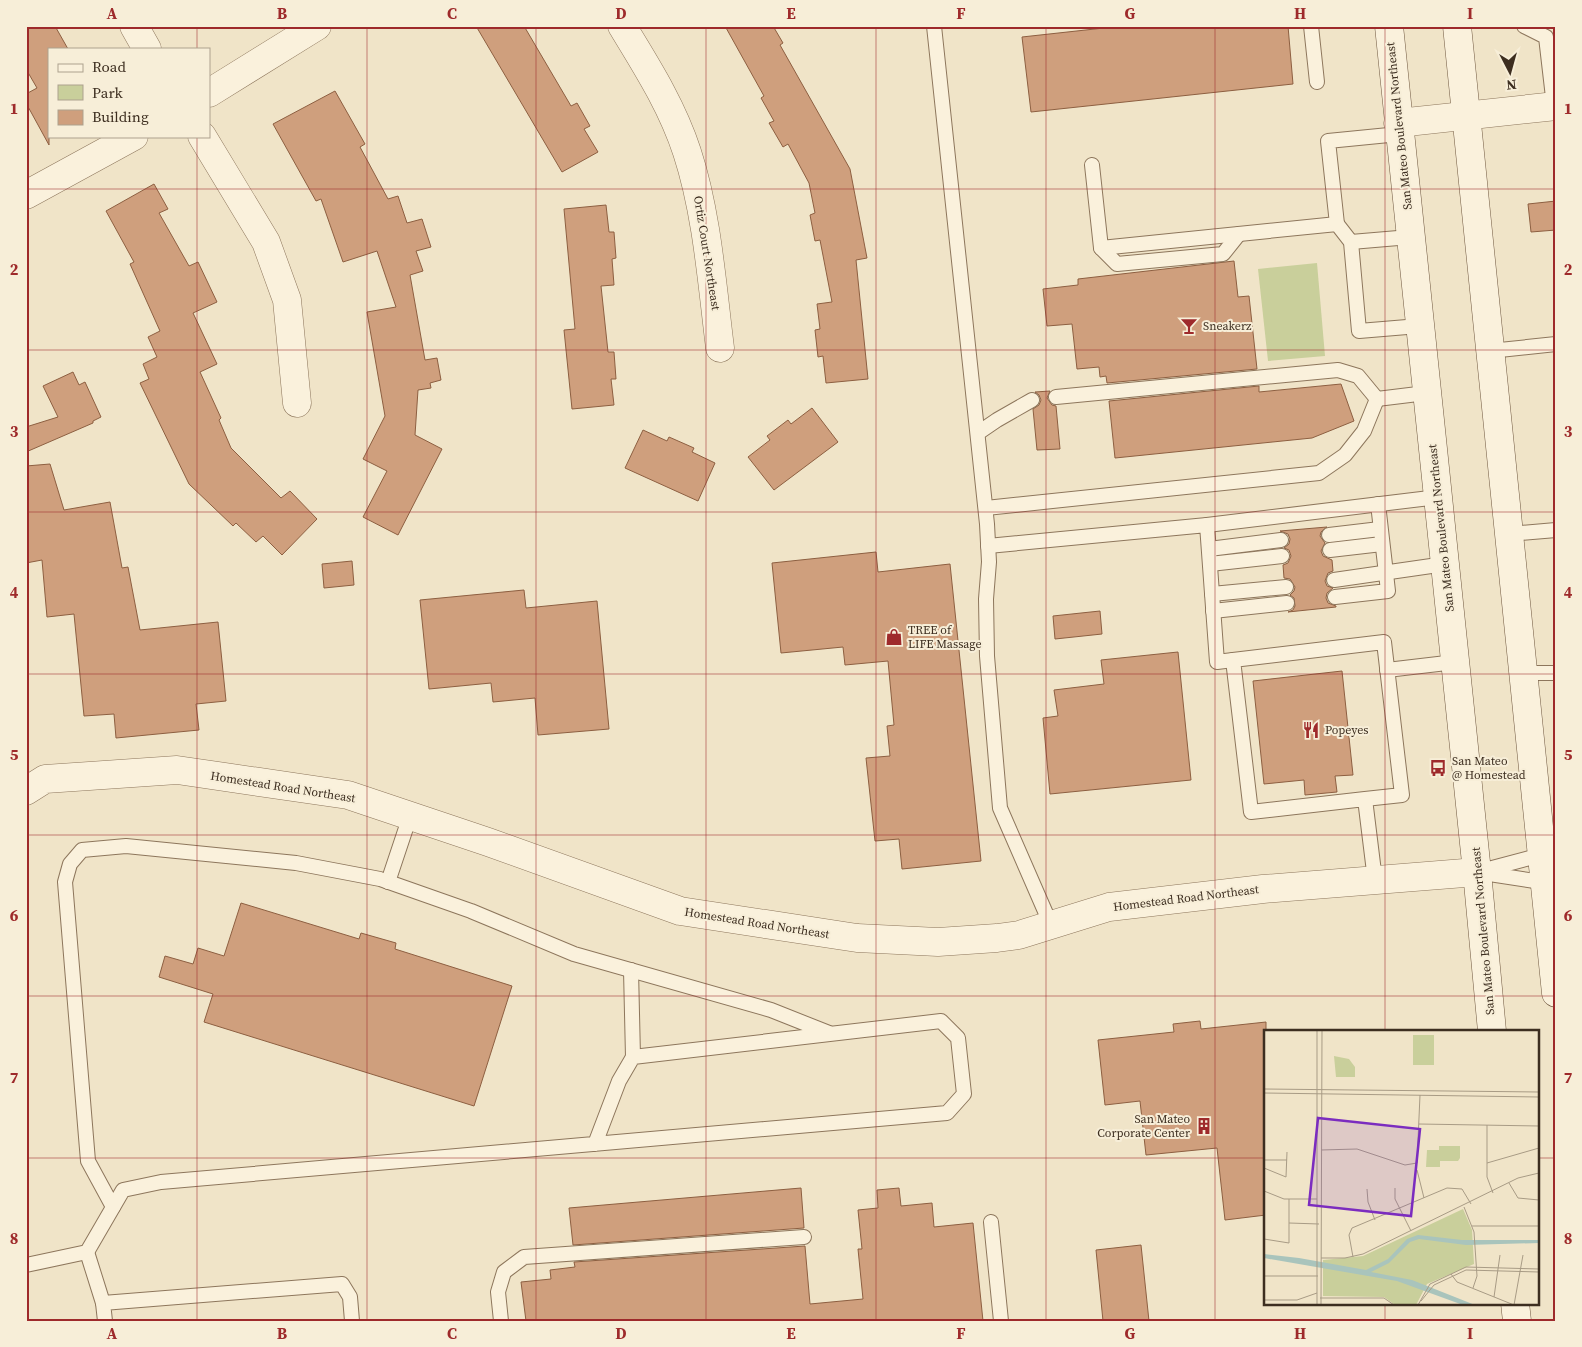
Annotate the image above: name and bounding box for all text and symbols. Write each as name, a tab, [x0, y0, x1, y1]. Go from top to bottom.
text: A	[107, 2, 118, 24]
text: B	[277, 2, 288, 24]
text: C	[447, 2, 457, 24]
text: D	[615, 2, 627, 24]
text: E	[786, 2, 796, 24]
text: F	[956, 2, 966, 24]
text: G	[1125, 2, 1136, 24]
text: H	[1294, 2, 1306, 24]
text: I	[1467, 2, 1473, 24]
street label: San Mateo Boulevard Northeast	[1382, 41, 1416, 211]
legend	[48, 48, 210, 138]
north arrow	[1484, 48, 1534, 98]
text: Road	[92, 56, 126, 77]
text: N	[1505, 74, 1517, 95]
text: Park	[92, 82, 124, 103]
text: 1	[10, 97, 18, 119]
text: 1	[1564, 97, 1572, 119]
text: Building	[92, 106, 149, 127]
street label: Ortiz Court Northeast	[690, 195, 724, 311]
text: 2	[10, 258, 19, 280]
text: 2	[1564, 258, 1573, 280]
bar icon: Sneakerz	[1179, 316, 1199, 336]
place label: Sneakerz	[1203, 318, 1252, 334]
text: 3	[10, 420, 19, 442]
text: 3	[1564, 420, 1573, 442]
street label: San Mateo Boulevard Northeast	[1424, 443, 1458, 613]
text: 4	[10, 581, 19, 603]
text: 4	[1564, 581, 1573, 603]
place label: TREE of LIFE Massage	[908, 622, 982, 652]
shop icon: TREE of LIFE Massage	[884, 627, 904, 647]
restaurant icon: Popeyes	[1301, 720, 1321, 740]
place label: Popeyes	[1325, 722, 1369, 738]
text: 5	[10, 743, 19, 765]
text: 5	[1564, 743, 1573, 765]
place label: San Mateo @ Homestead	[1452, 753, 1526, 783]
bus stop icon: San Mateo @ Homestead	[1428, 758, 1448, 778]
street label: Homestead Road Northeast	[209, 768, 357, 806]
street label: San Mateo Boulevard Northeast	[1468, 846, 1498, 1016]
street label: Homestead Road Northeast	[1112, 881, 1260, 915]
text: 6	[10, 904, 19, 926]
street label: Homestead Road Northeast	[683, 904, 831, 942]
text: 6	[1564, 904, 1573, 926]
inset map	[1264, 1030, 1540, 1304]
text: 7	[10, 1066, 19, 1088]
text: 7	[1564, 1066, 1573, 1088]
place label: San Mateo Corporate Center	[1097, 1111, 1190, 1141]
building icon: San Mateo Corporate Center	[1194, 1116, 1214, 1136]
text: 8	[10, 1227, 18, 1249]
text: 8	[1564, 1227, 1572, 1249]
text: A	[107, 1322, 118, 1344]
text: B	[277, 1322, 288, 1344]
text: C	[447, 1322, 457, 1344]
text: D	[615, 1322, 627, 1344]
text: E	[786, 1322, 796, 1344]
text: F	[956, 1322, 966, 1344]
text: G	[1125, 1322, 1136, 1344]
text: H	[1294, 1322, 1306, 1344]
text: I	[1467, 1322, 1473, 1344]

